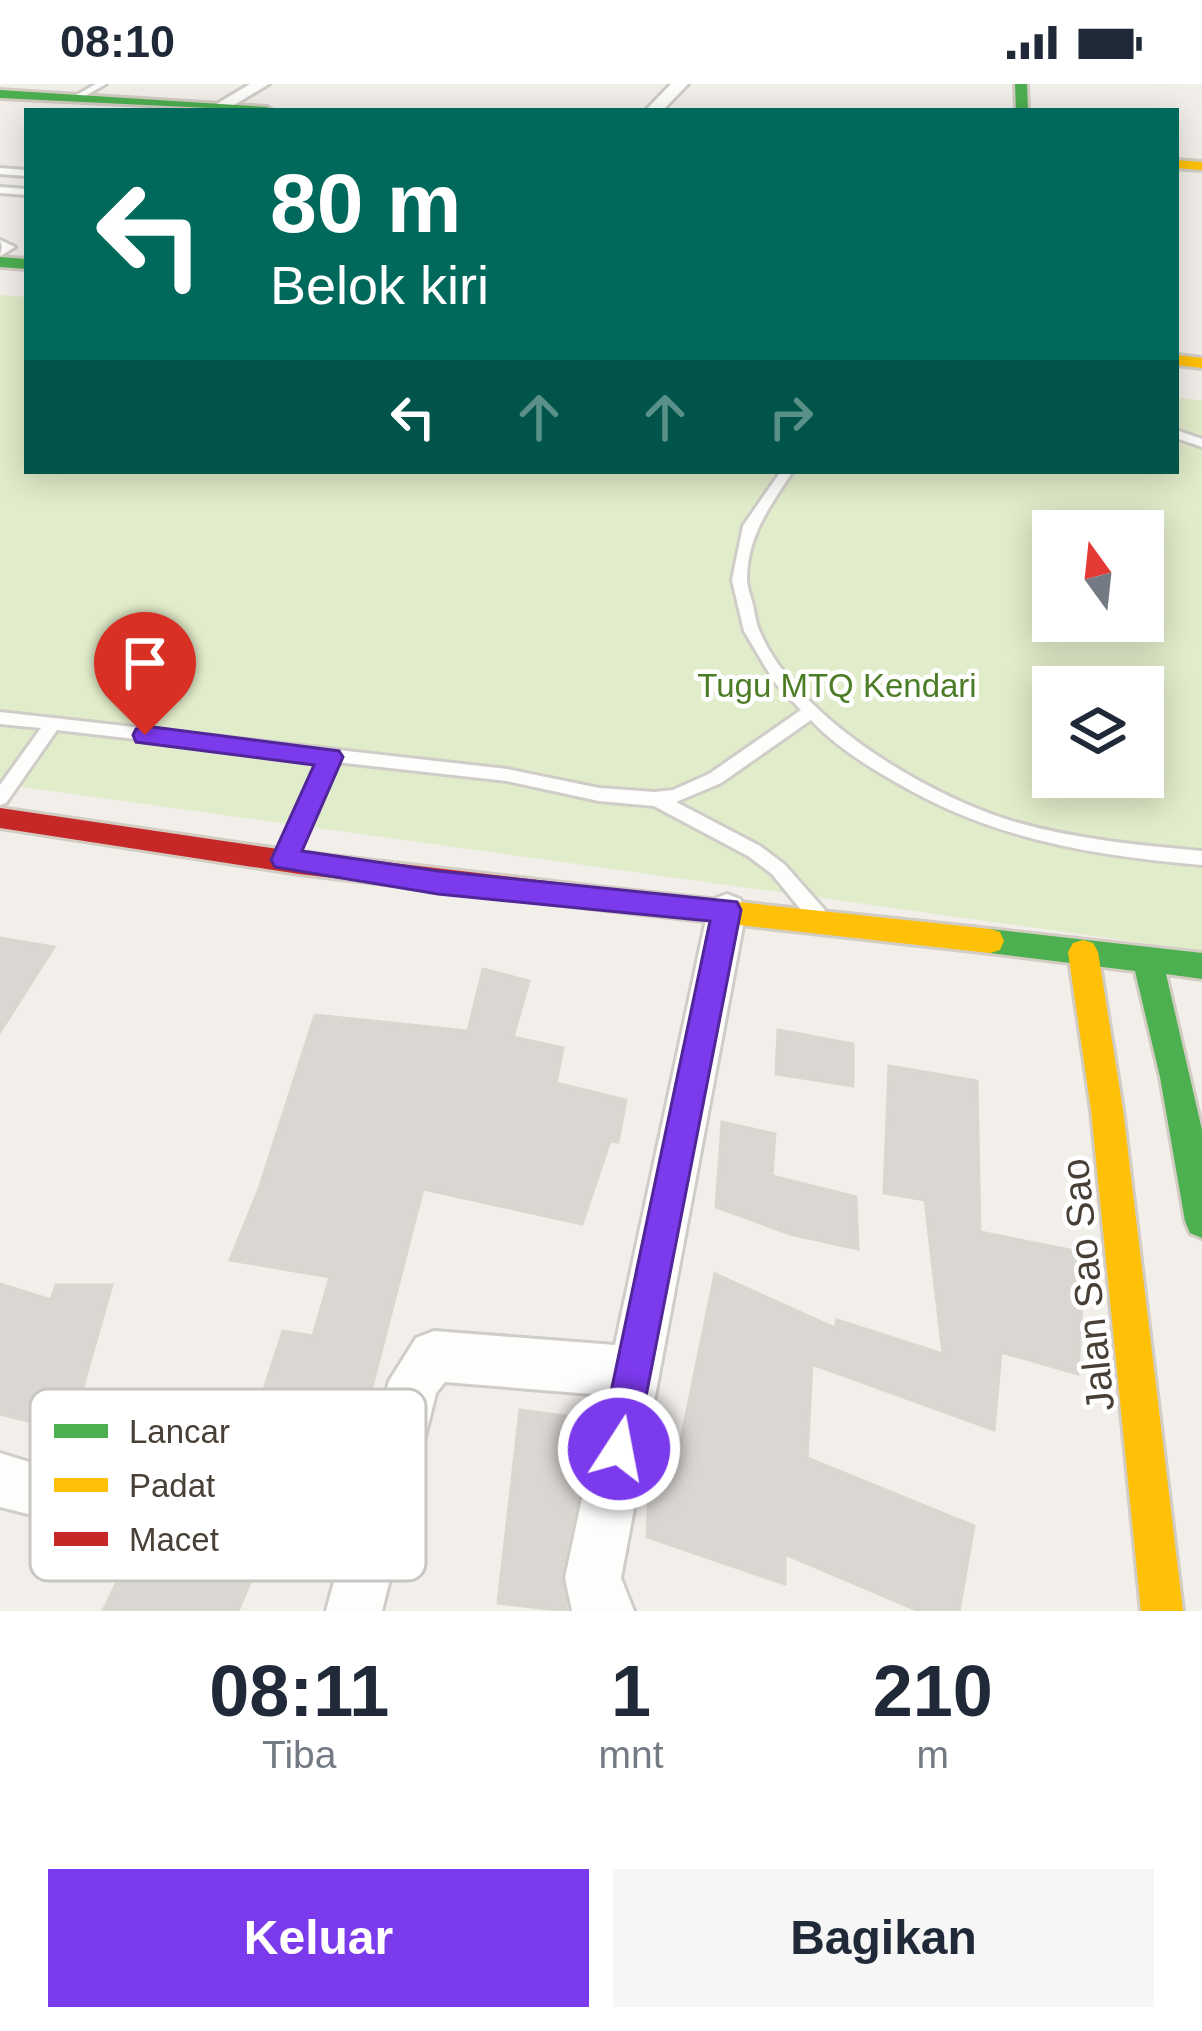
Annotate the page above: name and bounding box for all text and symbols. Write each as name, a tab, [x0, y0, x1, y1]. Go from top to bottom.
text: 08:10	[60, 16, 175, 67]
icon: left	[72, 156, 228, 312]
text: 80 m	[270, 156, 461, 250]
text: Belok kiri	[270, 255, 489, 315]
icon: left	[380, 384, 446, 450]
icon: ahead	[506, 384, 572, 450]
icon: ahead	[632, 384, 698, 450]
icon: right	[758, 384, 824, 450]
north arrow	[1032, 510, 1164, 642]
map controls	[1032, 510, 1164, 798]
pin	[94, 612, 196, 735]
icon: arrive	[112, 630, 178, 696]
button: layers	[1032, 666, 1164, 798]
park label: Tugu MTQ Kendari	[697, 667, 977, 704]
street label: Jalan Sao Sao	[1053, 1157, 1122, 1413]
position arrow	[556, 1386, 682, 1512]
legend	[30, 1389, 426, 1581]
text: Lancar	[129, 1413, 230, 1450]
text: Padat	[129, 1467, 215, 1504]
text: Macet	[129, 1521, 219, 1558]
text: 08:11	[209, 1651, 389, 1731]
text: 1	[611, 1651, 651, 1731]
text: 210	[873, 1651, 993, 1731]
text: Tiba	[262, 1733, 336, 1776]
text: mnt	[599, 1733, 664, 1776]
text: m	[916, 1733, 949, 1776]
button: Keluar	[48, 1869, 589, 2007]
button: Bagikan	[613, 1869, 1154, 2007]

